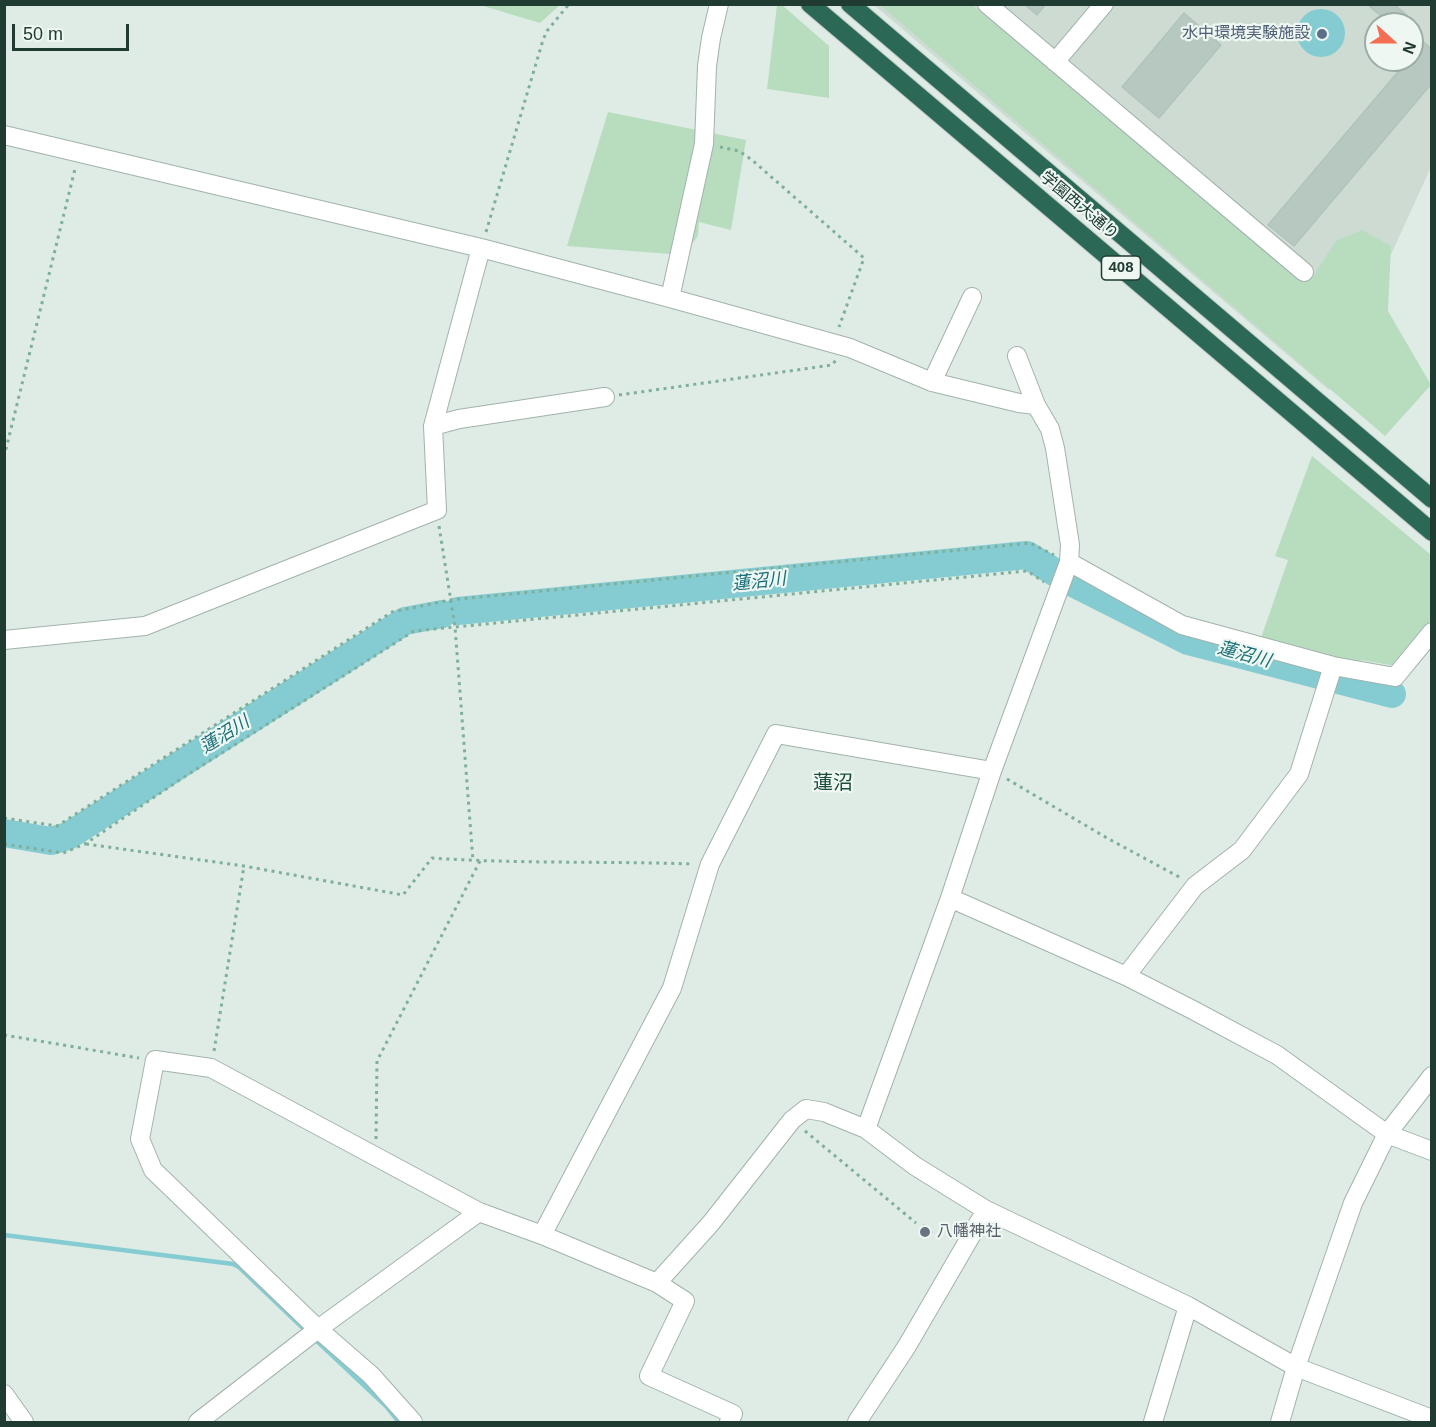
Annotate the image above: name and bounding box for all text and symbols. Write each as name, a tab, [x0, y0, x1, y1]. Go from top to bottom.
scale bar	[15, 12, 132, 50]
north arrow	[1364, 12, 1424, 72]
text: 50 m	[23, 24, 63, 44]
place label: 水中環境実験施設	[1182, 24, 1310, 44]
marker: 水中環境実験施設	[1315, 27, 1329, 41]
text: N	[1399, 39, 1419, 56]
street label: 学園西大通り	[1036, 168, 1122, 244]
road number: 408	[1102, 256, 1140, 280]
water label: 蓮沼川	[731, 568, 787, 596]
water label: 蓮沼川	[1215, 638, 1273, 672]
water label: 蓮沼川	[196, 712, 254, 758]
district label: 蓮沼	[813, 771, 853, 795]
place label: 八幡神社	[937, 1222, 1001, 1242]
marker: 八幡神社	[918, 1225, 932, 1239]

